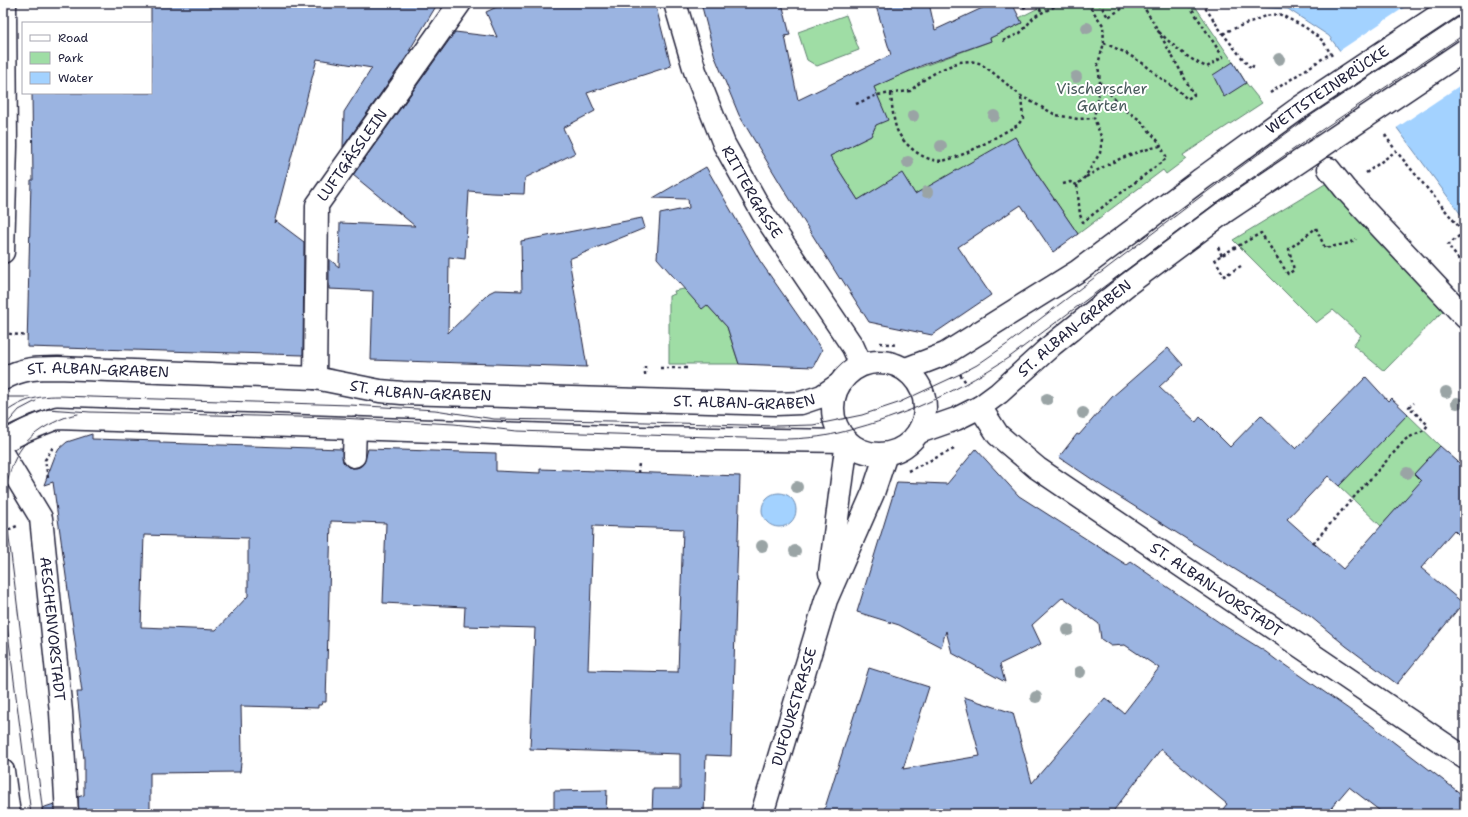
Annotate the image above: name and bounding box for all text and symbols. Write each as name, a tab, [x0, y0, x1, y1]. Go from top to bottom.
legend	[22, 22, 152, 94]
text: Road	[58, 30, 89, 46]
street label: WETTSTEINBRÜCKE	[1262, 41, 1393, 139]
text: Park	[58, 50, 84, 66]
text: Water	[58, 70, 94, 86]
park label: Vischerscher Garten	[1056, 79, 1148, 116]
street label: LUFTGÄSSLEIN	[313, 105, 392, 205]
street label: RITTERGASSE	[717, 142, 787, 242]
street label: ST. ALBAN-GRABEN	[1013, 275, 1135, 382]
street label: ST. ALBAN-GRABEN	[26, 358, 170, 382]
street label: ST. ALBAN-GRABEN	[348, 375, 492, 406]
street label: ST. ALBAN-GRABEN	[673, 389, 818, 414]
street label: ST. ALBAN-VORSTADT	[1146, 538, 1286, 641]
street label: AESCHENVORSTADT	[35, 556, 70, 702]
street label: DUFOURSTRASSE	[767, 645, 821, 769]

